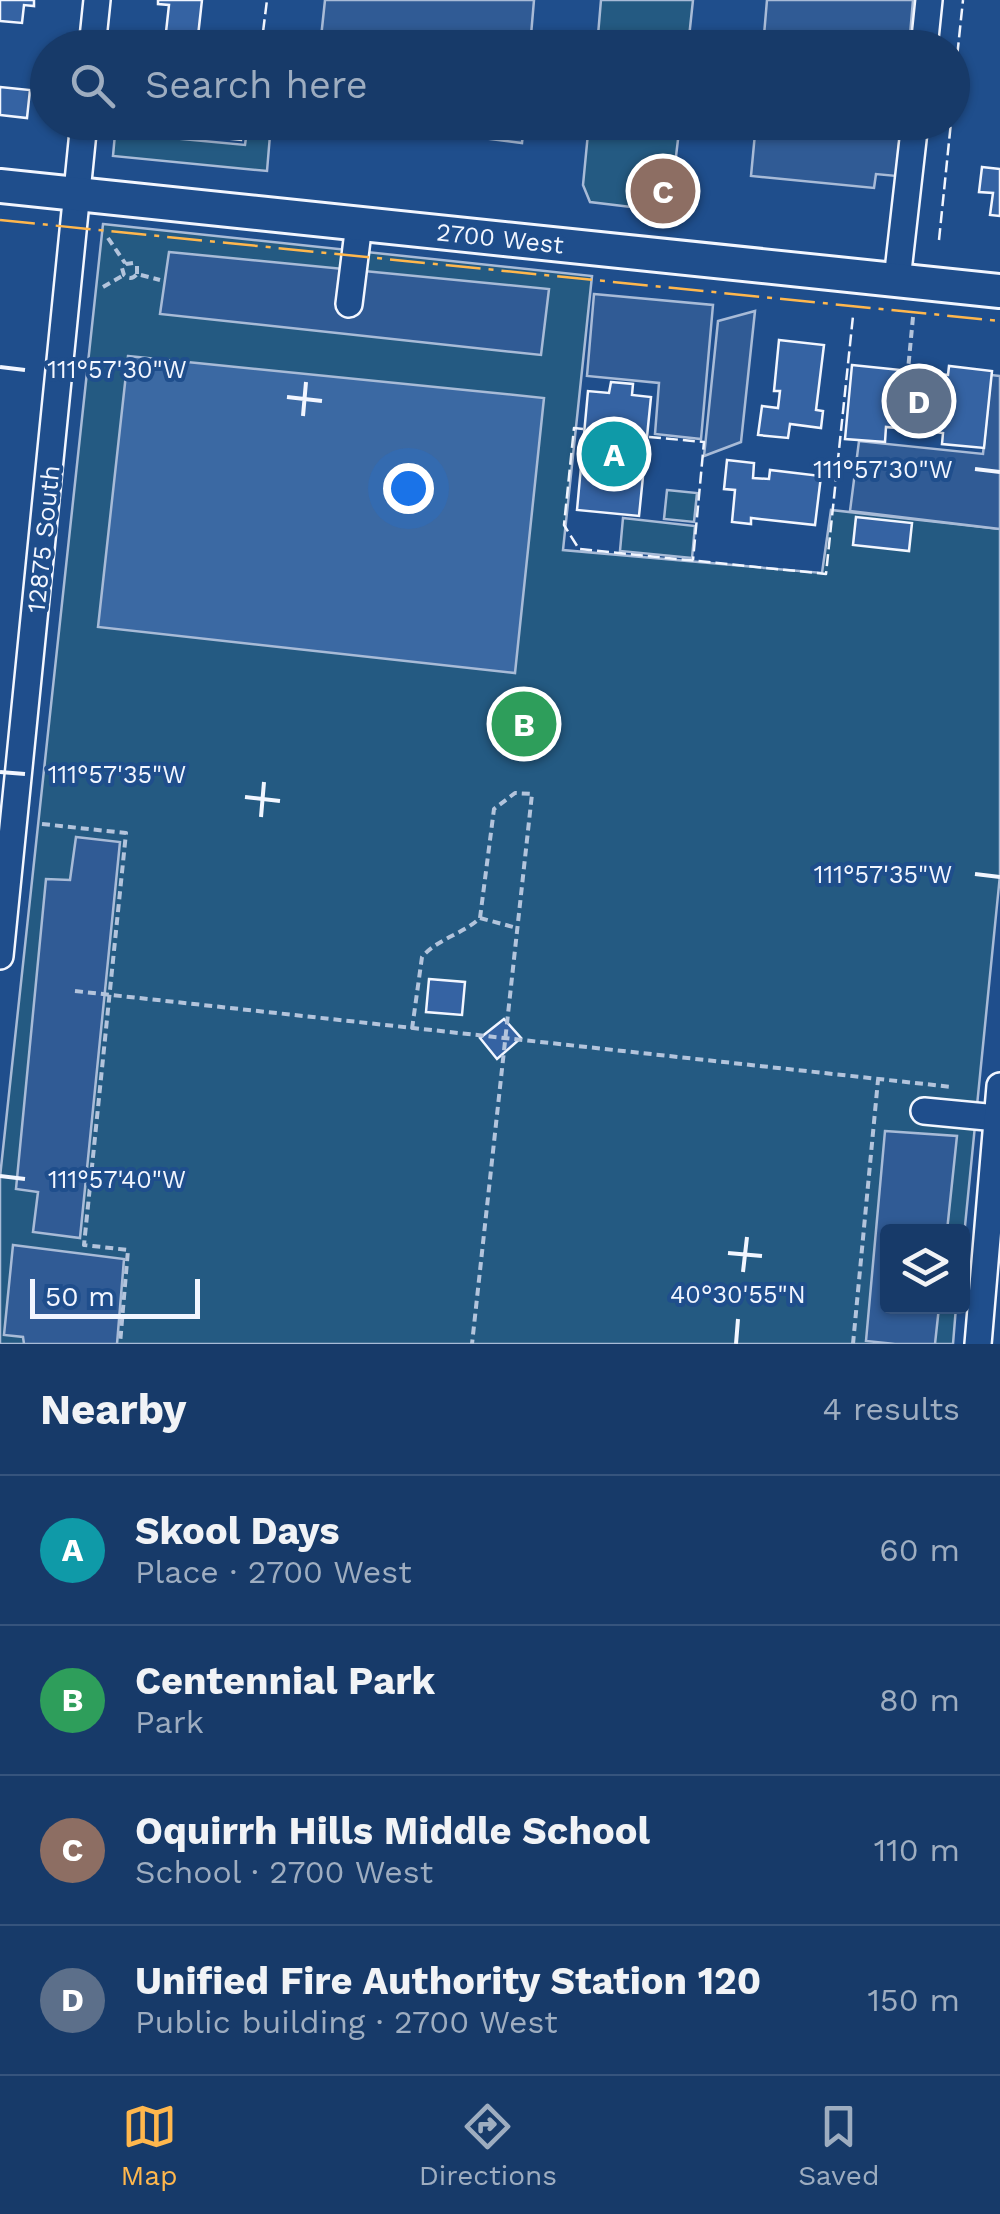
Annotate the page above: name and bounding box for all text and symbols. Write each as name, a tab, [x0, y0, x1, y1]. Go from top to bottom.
search box	[30, 30, 970, 140]
icon: search	[65, 58, 120, 113]
text: Search here	[145, 63, 368, 107]
pin: C	[630, 154, 696, 228]
street label: 2700 West	[435, 217, 566, 260]
text: 111°57'30"W	[47, 355, 187, 384]
pin: D	[886, 364, 952, 438]
pin: A	[582, 416, 646, 492]
text: 111°57'30"W	[813, 455, 953, 484]
your location	[383, 463, 434, 514]
street label: 12875 South	[21, 464, 66, 614]
pin: B	[492, 686, 556, 762]
text: 111°57'35"W	[48, 760, 186, 789]
text: 111°57'35"W	[814, 860, 952, 889]
text: 111°57'40"W	[48, 1165, 186, 1194]
map controls	[880, 1224, 970, 1314]
button: layers	[880, 1224, 970, 1314]
scale bar	[30, 1274, 200, 1318]
text: 50 m	[45, 1280, 115, 1313]
text: 40°30'55"N	[670, 1280, 806, 1309]
text: Nearby	[40, 1385, 187, 1434]
text: 4 results	[822, 1390, 960, 1428]
text: Skool Days	[135, 1509, 340, 1553]
text: A	[62, 1531, 83, 1569]
text: 60 m	[879, 1531, 960, 1569]
text: Place · 2700 West	[135, 1553, 412, 1591]
text: Centennial Park	[135, 1659, 435, 1703]
text: B	[62, 1681, 83, 1719]
text: 80 m	[879, 1681, 960, 1719]
text: Park	[135, 1703, 204, 1741]
text: Oquirrh Hills Middle School	[135, 1809, 650, 1853]
text: C	[62, 1831, 83, 1869]
text: 110 m	[874, 1831, 960, 1869]
text: School · 2700 West	[135, 1853, 433, 1891]
text: Unified Fire Authority Station 120	[135, 1959, 761, 2003]
text: D	[61, 1981, 84, 2019]
text: 150 m	[868, 1981, 960, 2019]
text: Public building · 2700 West	[135, 2003, 558, 2041]
tab: Map	[121, 2099, 178, 2192]
tab: Directions	[419, 2099, 557, 2192]
tab: Saved	[798, 2099, 879, 2192]

